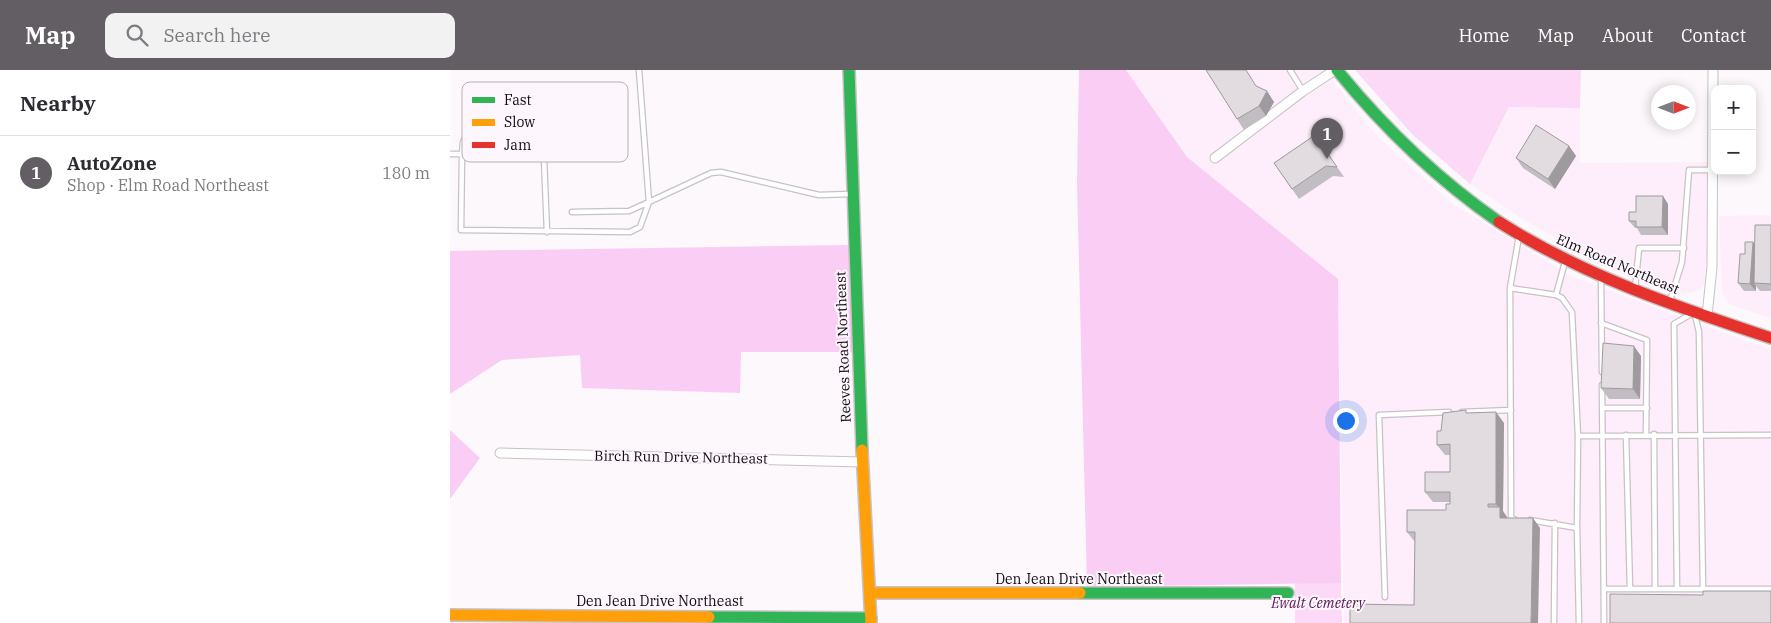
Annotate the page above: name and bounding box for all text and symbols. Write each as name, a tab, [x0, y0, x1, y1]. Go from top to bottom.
search box	[105, 13, 455, 58]
text: Map	[25, 19, 75, 51]
icon: search	[123, 21, 151, 49]
text: Search here	[163, 23, 270, 47]
text: Home	[1458, 24, 1510, 47]
text: Map	[1538, 24, 1574, 47]
text: About	[1602, 24, 1653, 47]
text: Contact	[1681, 24, 1746, 47]
legend	[462, 82, 628, 162]
north arrow	[1651, 85, 1696, 130]
map controls	[1711, 85, 1756, 175]
button: +	[1711, 85, 1756, 130]
text: Nearby	[20, 89, 96, 117]
text: Fast	[504, 91, 532, 109]
text: Slow	[504, 113, 535, 131]
pin: 1	[1311, 118, 1343, 159]
button: −	[1711, 130, 1756, 175]
text: Jam	[504, 136, 531, 154]
text: AutoZone	[67, 151, 157, 175]
text: 1	[31, 163, 41, 183]
text: 180 m	[382, 163, 430, 183]
text: Shop · Elm Road Northeast	[67, 175, 269, 195]
street label: Elm Road Northeast	[1554, 230, 1682, 298]
street label: Reeves Road Northeast	[831, 271, 855, 423]
your location	[1333, 408, 1359, 434]
street label: Birch Run Drive Northeast	[594, 446, 768, 468]
street label: Den Jean Drive Northeast	[995, 570, 1163, 588]
street label: Den Jean Drive Northeast	[576, 592, 744, 610]
park label: Ewalt Cemetery	[1270, 594, 1366, 612]

